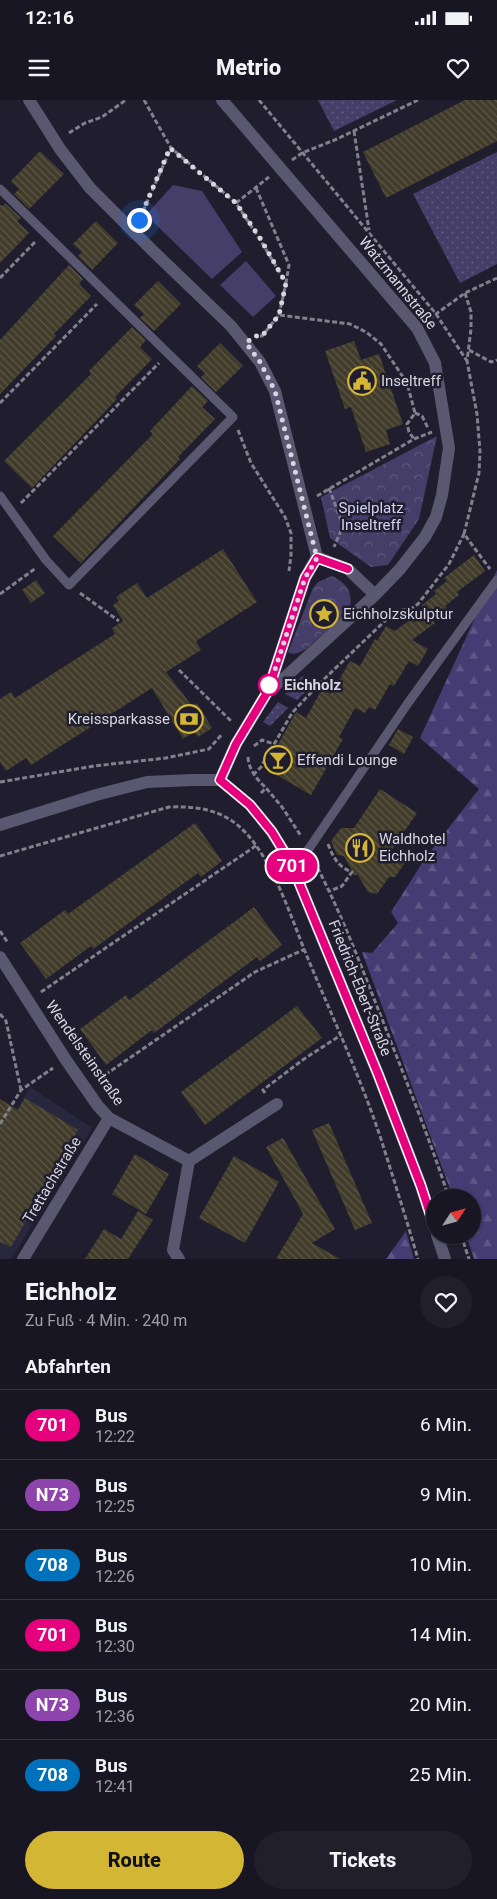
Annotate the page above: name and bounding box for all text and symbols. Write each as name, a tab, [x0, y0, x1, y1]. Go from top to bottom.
text: 12:16	[25, 6, 74, 29]
icon: menu	[25, 54, 53, 82]
icon: heart	[444, 54, 472, 82]
text: Metrio	[216, 55, 281, 80]
your location	[127, 208, 152, 233]
street label: Watzmannstraße	[355, 233, 441, 333]
public building icon: Inseltreff	[347, 366, 377, 396]
place label: Inseltreff	[381, 372, 442, 390]
park label: Spielplatz Inseltreff	[338, 499, 404, 534]
place icon: Eichholzskulptur	[309, 599, 339, 629]
place label: Eichholzskulptur	[343, 605, 453, 623]
marker: Eichholz	[258, 674, 280, 696]
place label: Eichholz	[284, 676, 341, 694]
bank icon: Kreissparkasse	[174, 704, 204, 734]
place label: Kreissparkasse	[68, 710, 170, 728]
bar icon: Effendi Lounge	[263, 745, 293, 775]
place label: Effendi Lounge	[297, 751, 397, 769]
place label: Waldhotel Eichholz	[379, 830, 446, 865]
restaurant icon: Waldhotel Eichholz	[345, 833, 375, 863]
line badge: 701	[263, 850, 321, 882]
text: 701	[277, 855, 307, 876]
street label: Friedrich-Ebert-Straße	[324, 917, 396, 1059]
street label: Wendelsteinstraße	[42, 997, 128, 1109]
street label: Trettachstraße	[19, 1133, 85, 1227]
north arrow	[426, 1189, 481, 1244]
map controls	[426, 1189, 481, 1244]
button: heart	[420, 1276, 472, 1328]
text: Eichholz	[25, 1278, 117, 1306]
text: Zu Fuß · 4 Min. · 240 m	[25, 1311, 187, 1330]
text: Abfahrten	[25, 1355, 111, 1378]
text: Bus	[95, 1404, 128, 1427]
text: 6 Min.	[420, 1413, 472, 1436]
text: 701	[37, 1414, 68, 1435]
text: 12:22	[95, 1427, 135, 1446]
text: Bus	[95, 1474, 128, 1497]
text: 9 Min.	[420, 1483, 472, 1506]
text: N73	[36, 1484, 69, 1505]
text: 12:25	[95, 1497, 135, 1516]
text: Bus	[95, 1544, 128, 1567]
text: 10 Min.	[409, 1553, 472, 1576]
text: 708	[37, 1554, 68, 1575]
text: 12:26	[95, 1567, 135, 1586]
text: Bus	[95, 1614, 128, 1637]
text: 14 Min.	[409, 1623, 472, 1646]
text: 701	[37, 1624, 68, 1645]
text: 12:30	[95, 1637, 135, 1656]
text: Bus	[95, 1684, 128, 1707]
text: 20 Min.	[409, 1693, 472, 1716]
text: N73	[36, 1694, 69, 1715]
text: 12:36	[95, 1707, 135, 1726]
text: Bus	[95, 1754, 128, 1777]
text: 25 Min.	[409, 1763, 472, 1786]
text: 708	[37, 1764, 68, 1785]
text: 12:41	[95, 1777, 135, 1796]
button: Route	[25, 1831, 244, 1889]
button: Tickets	[254, 1831, 472, 1889]

